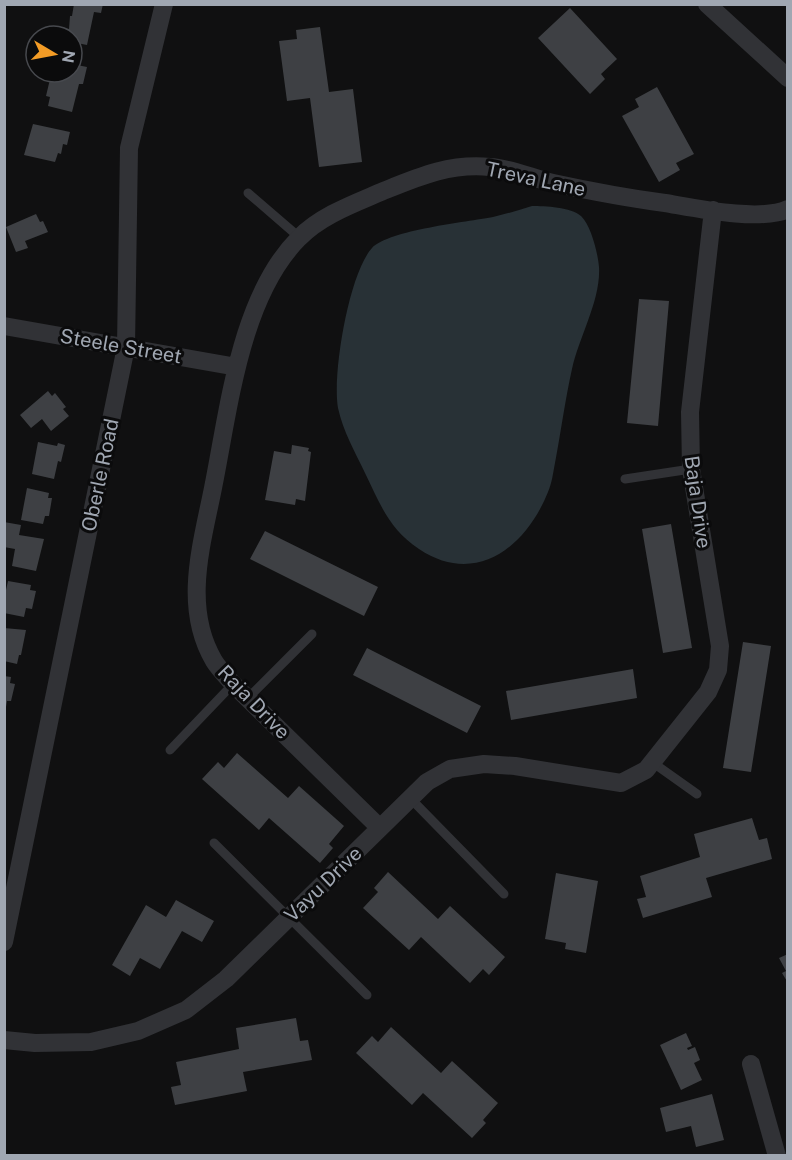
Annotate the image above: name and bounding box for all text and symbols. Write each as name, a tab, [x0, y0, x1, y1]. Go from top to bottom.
north arrow	[24, 24, 84, 84]
text: N	[58, 49, 79, 64]
street label: Treva Lane	[484, 157, 588, 201]
street label: Steele Street	[58, 323, 184, 369]
street label: Oberle Road	[76, 416, 124, 534]
street label: Baja Drive	[680, 454, 716, 550]
street label: Raja Drive	[213, 660, 295, 744]
street label: Vayu Drive	[279, 841, 367, 927]

